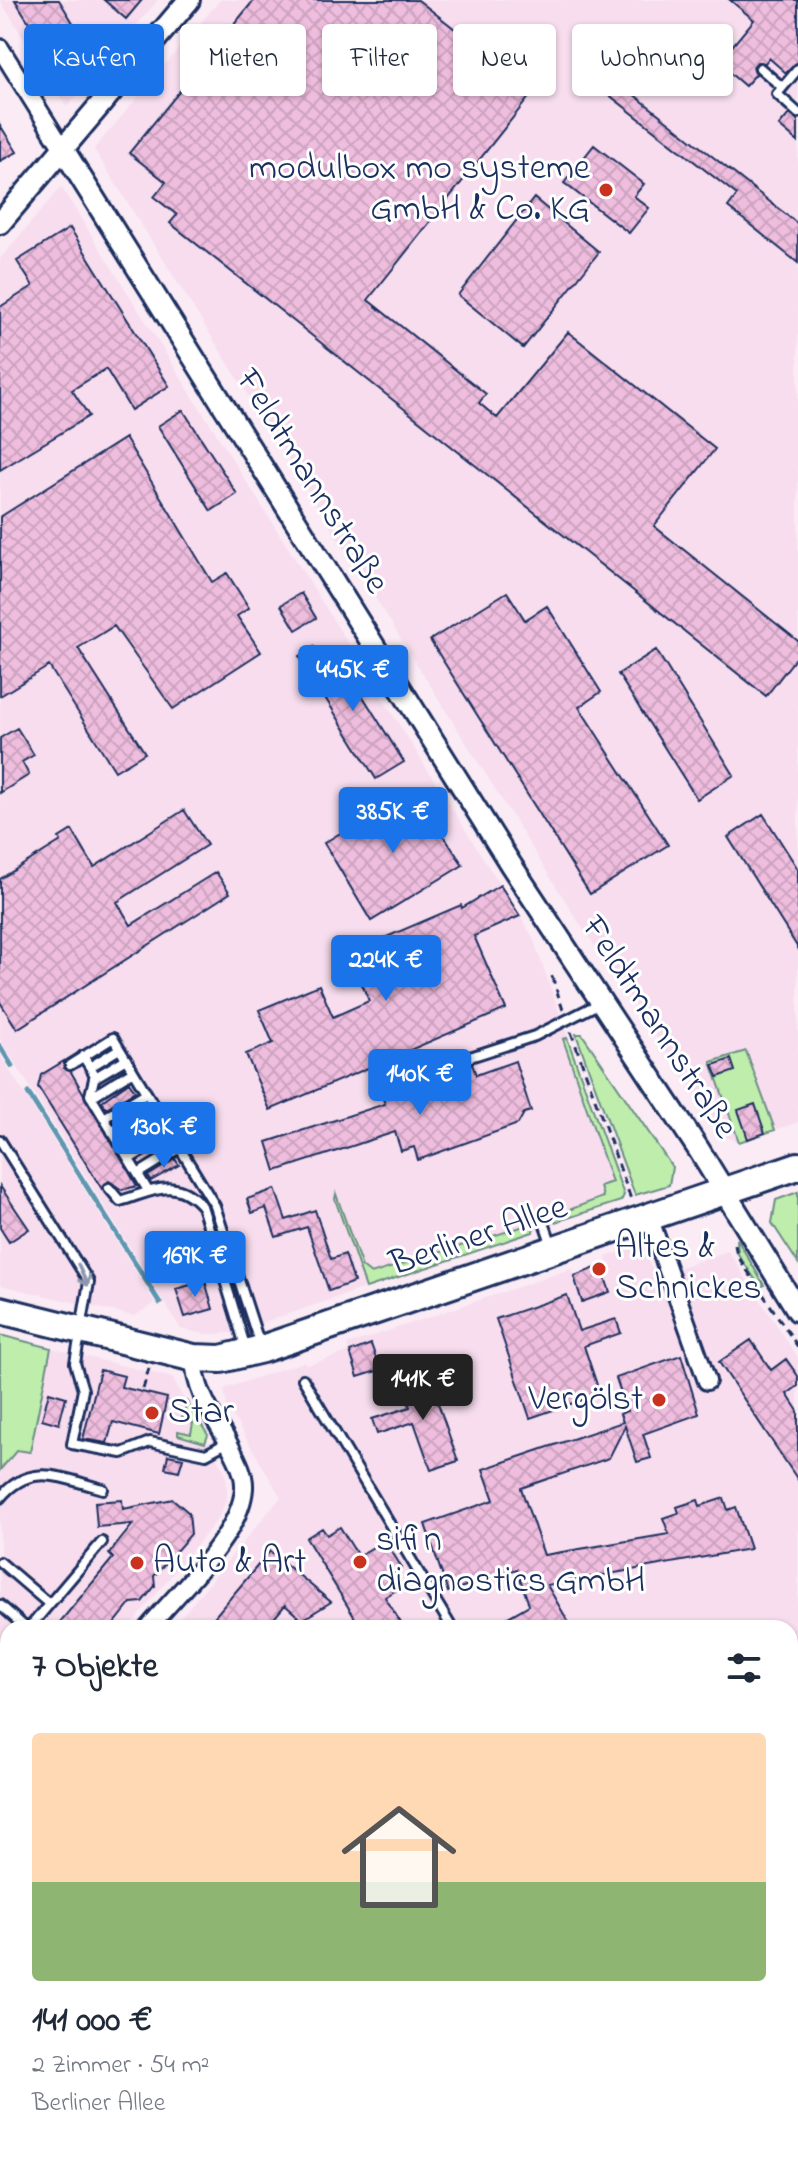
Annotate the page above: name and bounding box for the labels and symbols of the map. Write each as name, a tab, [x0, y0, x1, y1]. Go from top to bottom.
place label: modulbox mo systeme GmbH & Co. KG	[249, 143, 591, 237]
marker: modulbox mo systeme GmbH & Co. KG	[597, 181, 615, 199]
street label: Feldtmannstraße	[220, 358, 402, 606]
pin: 445K €	[288, 645, 418, 713]
pin: 385K €	[328, 787, 458, 855]
street label: Feldtmannstraße	[565, 905, 751, 1151]
pin: 224K €	[321, 935, 451, 1003]
pin: 140K €	[355, 1049, 485, 1117]
pin: 130K €	[99, 1102, 229, 1170]
street label: Berliner Allee	[382, 1182, 576, 1292]
place label: Altes & Schnickes	[615, 1222, 762, 1316]
pin: 169K €	[130, 1231, 260, 1299]
marker: Altes & Schnickes	[590, 1260, 608, 1278]
one-way arrow	[76, 1263, 91, 1287]
pin: 141K €	[358, 1354, 488, 1422]
place label: Vergölst	[527, 1374, 643, 1427]
place label: Star	[168, 1387, 235, 1440]
marker: Vergölst	[650, 1391, 668, 1409]
marker: Star	[143, 1404, 161, 1422]
place label: sifin diagnostics GmbH	[376, 1515, 645, 1609]
place label: Auto & Art	[153, 1537, 306, 1590]
marker: sifin diagnostics GmbH	[351, 1553, 369, 1571]
marker: Auto & Art	[128, 1554, 146, 1572]

